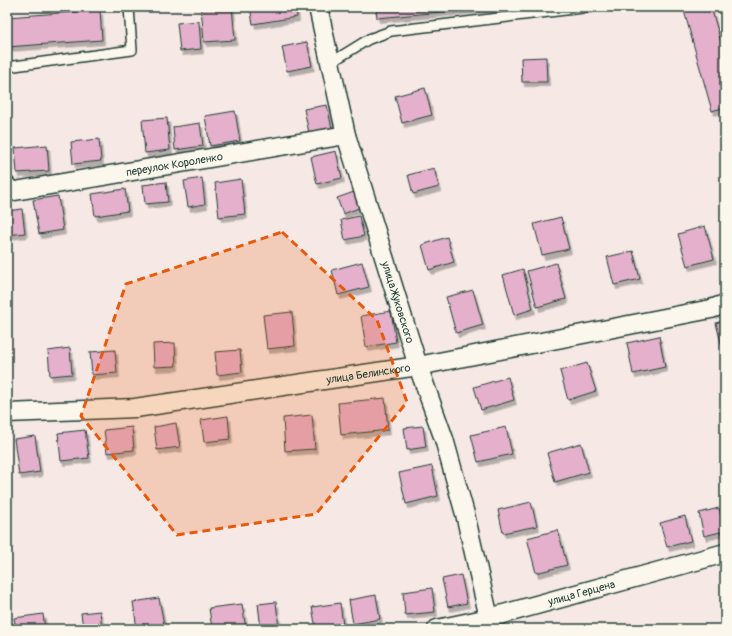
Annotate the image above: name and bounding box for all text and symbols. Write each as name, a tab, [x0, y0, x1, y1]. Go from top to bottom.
street label: переулок Короленко	[125, 150, 224, 179]
street label: улица Жуковского	[378, 259, 416, 345]
street label: улица Белинского	[324, 361, 411, 387]
street label: улица Герцена	[546, 578, 616, 609]

